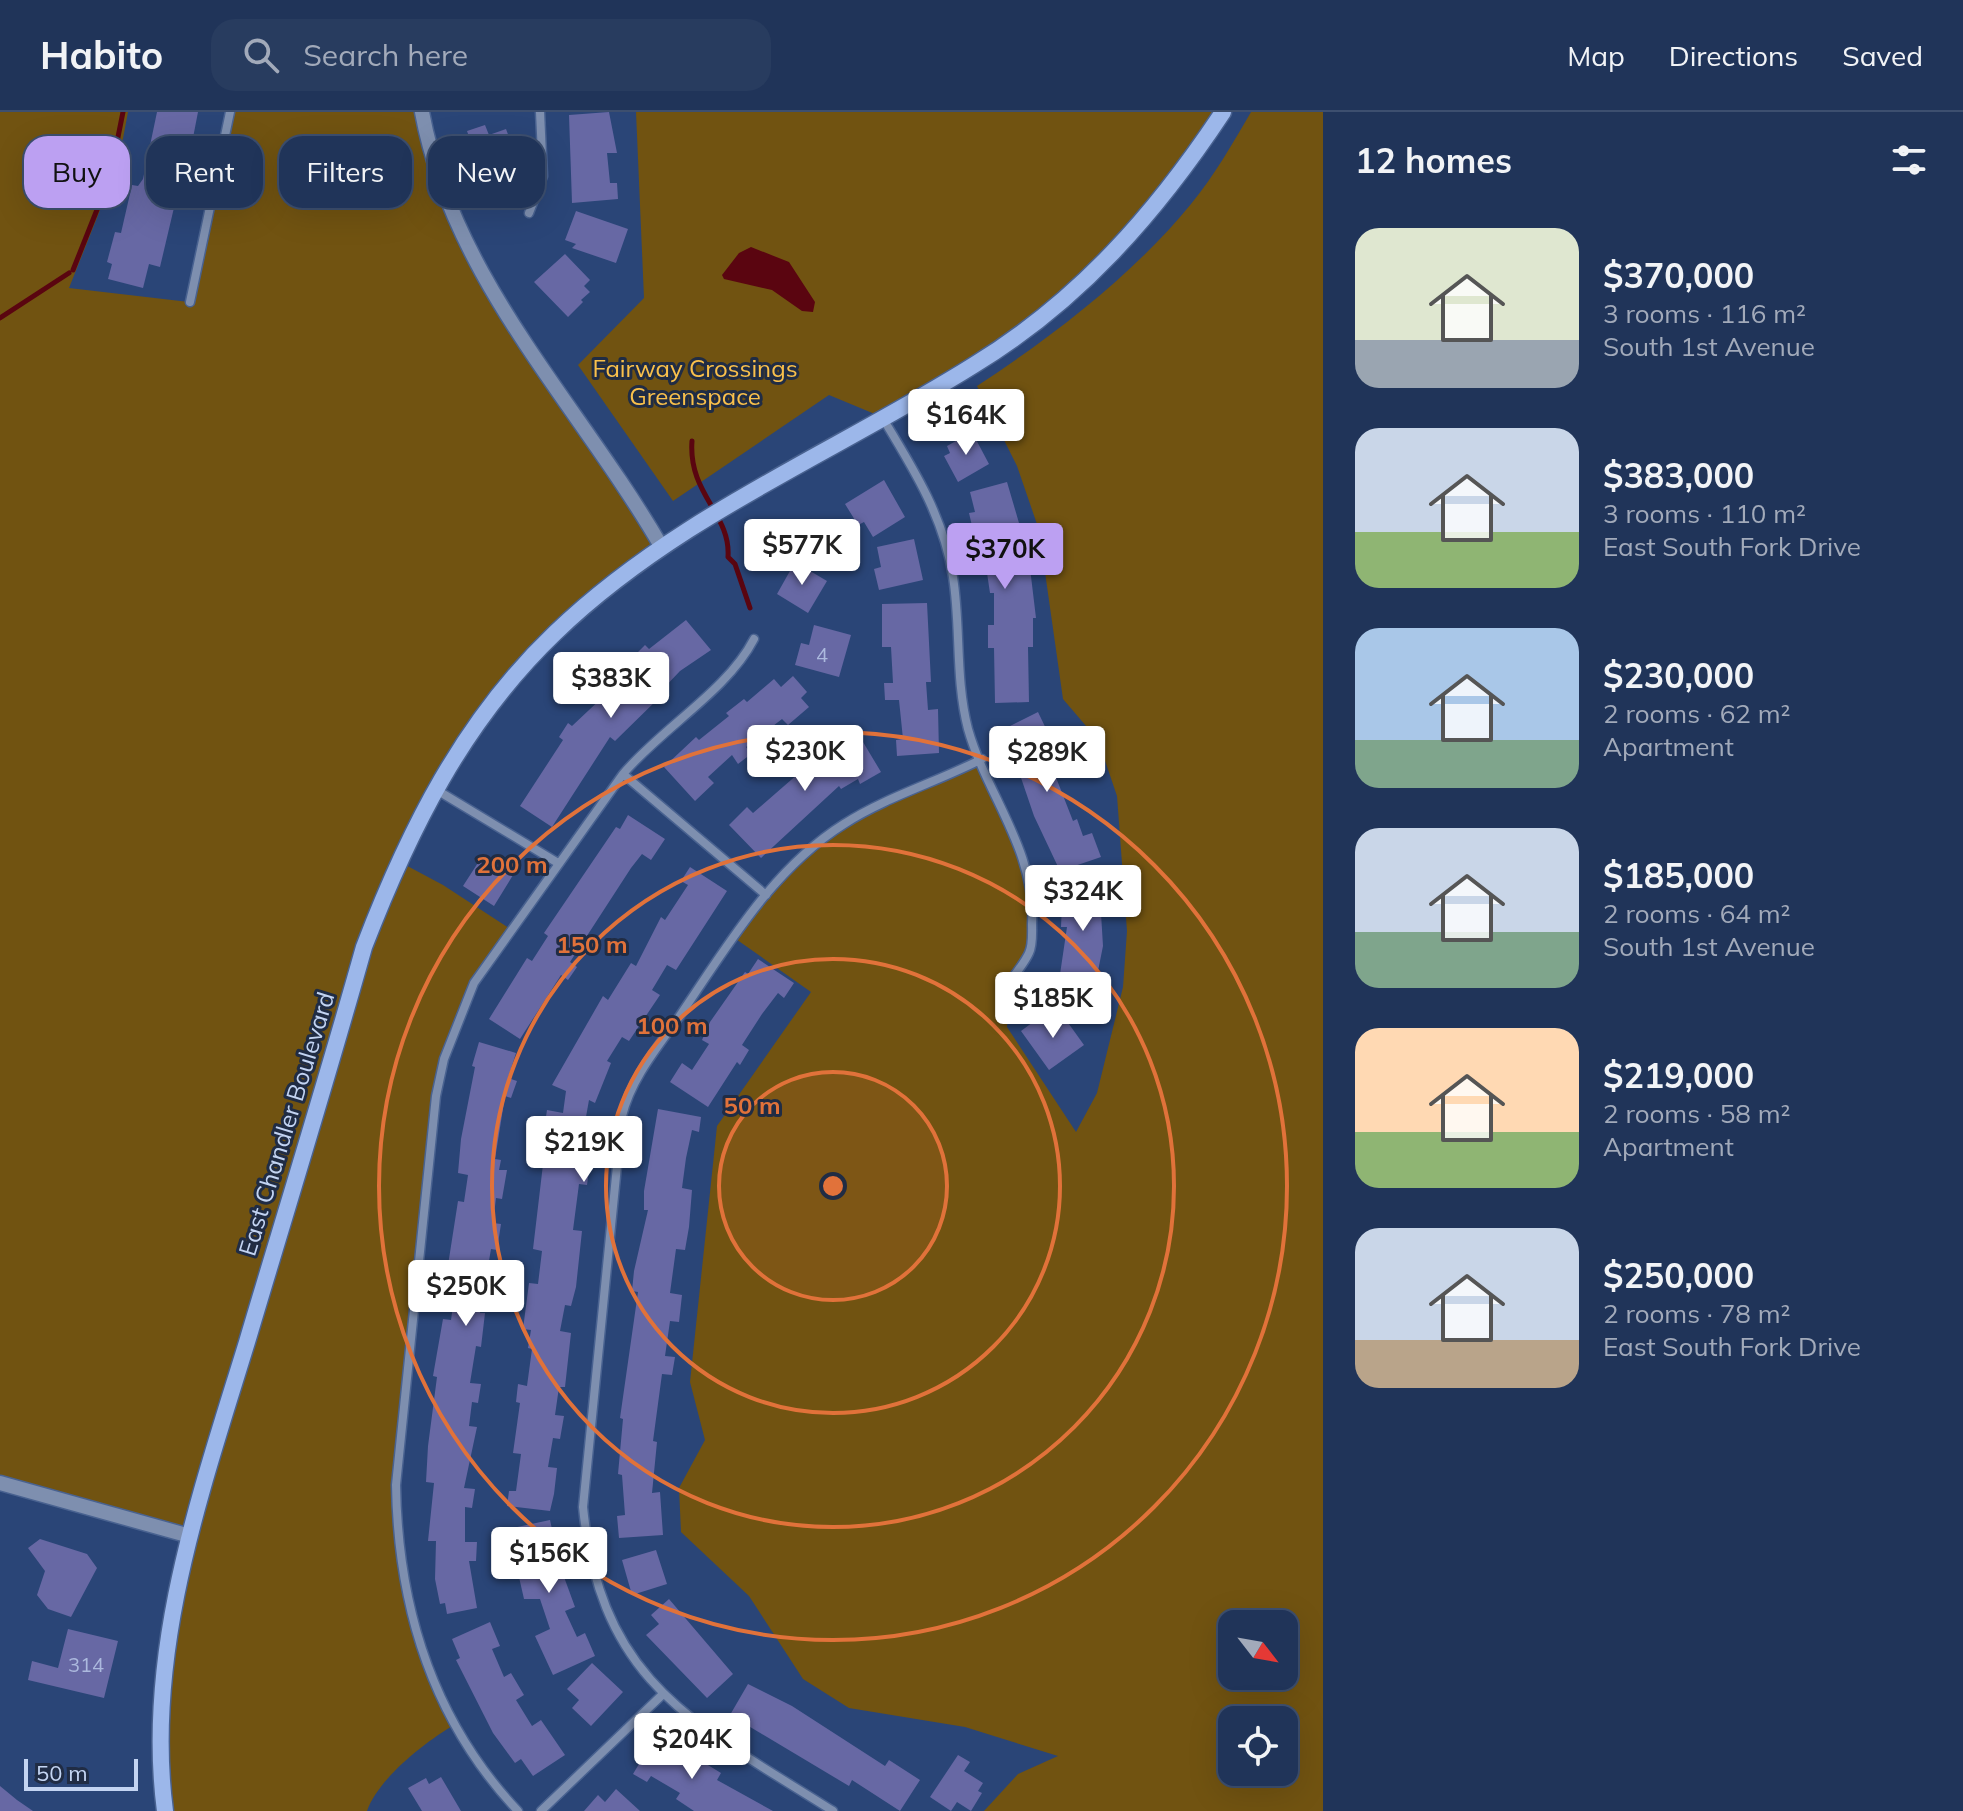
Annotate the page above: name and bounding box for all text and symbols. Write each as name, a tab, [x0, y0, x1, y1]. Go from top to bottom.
search box	[211, 19, 771, 91]
text: Habito	[40, 31, 163, 79]
icon: search	[239, 33, 283, 77]
text: Search here	[303, 36, 468, 74]
text: Map	[1567, 38, 1625, 73]
text: Directions	[1669, 38, 1798, 73]
text: Saved	[1842, 38, 1923, 73]
chip: Buy	[24, 136, 130, 208]
chip: Rent	[146, 136, 263, 208]
chip: Filters	[279, 136, 412, 208]
chip: New	[428, 136, 545, 208]
icon: filters	[1887, 138, 1931, 182]
text: 12 homes	[1355, 139, 1512, 182]
text: $370,000	[1603, 254, 1754, 297]
icon: home	[1419, 260, 1515, 356]
text: 3 rooms · 116 m²	[1603, 297, 1806, 330]
text: South 1st Avenue	[1603, 330, 1815, 363]
park label: Fairway Crossings Greenspace	[592, 353, 798, 411]
pin: $164K	[910, 389, 1022, 457]
text: $164K	[926, 398, 1006, 431]
text: $383,000	[1603, 454, 1754, 497]
icon: home	[1419, 460, 1515, 556]
text: 3 rooms · 110 m²	[1603, 497, 1806, 530]
pin: $577K	[746, 519, 858, 587]
pin: $370K	[949, 523, 1061, 591]
text: $577K	[762, 528, 842, 561]
text: East South Fork Drive	[1603, 530, 1861, 563]
text: $370K	[965, 532, 1045, 565]
house number: 4	[816, 642, 828, 667]
pin: $383K	[555, 652, 667, 720]
text: $230,000	[1603, 654, 1754, 697]
icon: home	[1419, 660, 1515, 756]
text: $383K	[571, 661, 651, 694]
text: 2 rooms · 62 m²	[1603, 697, 1790, 730]
pin: $230K	[749, 725, 861, 793]
pin: $289K	[991, 726, 1103, 794]
text: Apartment	[1603, 730, 1734, 763]
text: $230K	[765, 734, 845, 767]
text: $289K	[1007, 735, 1087, 768]
text: 200 m	[476, 849, 548, 879]
text: $185,000	[1603, 854, 1754, 897]
icon: home	[1419, 860, 1515, 956]
pin: $324K	[1027, 865, 1139, 933]
text: $324K	[1043, 874, 1123, 907]
text: 2 rooms · 64 m²	[1603, 897, 1790, 930]
text: 150 m	[556, 929, 628, 959]
text: South 1st Avenue	[1603, 930, 1815, 963]
pin: $185K	[997, 972, 1109, 1040]
text: $185K	[1013, 981, 1093, 1014]
street label: East Chandler Boulevard	[232, 988, 340, 1259]
text: 100 m	[636, 1010, 708, 1040]
text: $219,000	[1603, 1054, 1754, 1097]
icon: home	[1419, 1060, 1515, 1156]
text: 50 m	[724, 1090, 780, 1120]
text: 2 rooms · 58 m²	[1603, 1097, 1790, 1130]
pin: $219K	[528, 1116, 640, 1184]
text: $219K	[544, 1125, 624, 1158]
text: Apartment	[1603, 1130, 1734, 1163]
centre of rings	[819, 1172, 847, 1200]
text: $250,000	[1603, 1254, 1754, 1297]
pin: $250K	[410, 1260, 522, 1328]
icon: home	[1419, 1260, 1515, 1356]
text: $250K	[426, 1269, 506, 1302]
text: 2 rooms · 78 m²	[1603, 1297, 1790, 1330]
text: East South Fork Drive	[1603, 1330, 1861, 1363]
pin: $156K	[493, 1527, 605, 1595]
text: $156K	[509, 1536, 589, 1569]
north arrow	[1218, 1610, 1298, 1690]
map controls	[1218, 1610, 1298, 1786]
house number: 314	[68, 1652, 104, 1677]
button: locate	[1218, 1706, 1298, 1786]
pin: $204K	[636, 1713, 748, 1781]
text: $204K	[652, 1722, 732, 1755]
scale bar	[24, 1755, 138, 1791]
text: 50 m	[36, 1759, 87, 1787]

